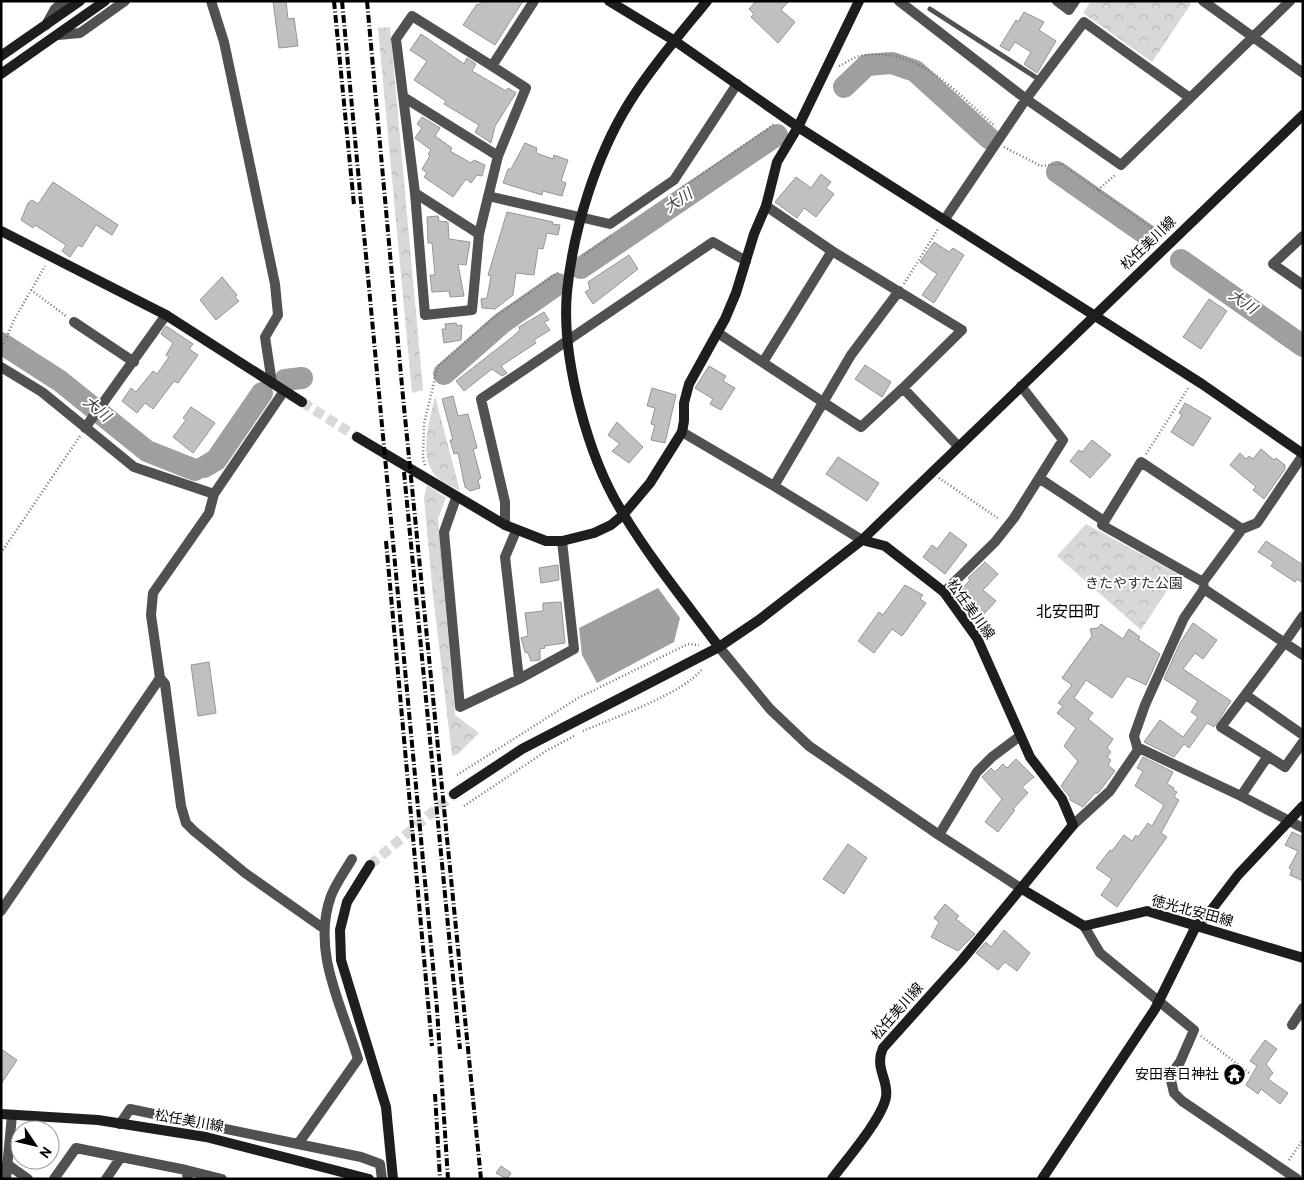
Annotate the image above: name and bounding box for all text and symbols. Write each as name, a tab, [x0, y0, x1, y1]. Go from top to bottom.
water label: 大川	[661, 185, 698, 218]
street label: 松任美川線	[1118, 214, 1180, 274]
water label: 大川	[1224, 287, 1261, 321]
water label: 大川	[78, 393, 115, 428]
park label: きたやすた公園	[1085, 576, 1183, 593]
street label: 松任美川線	[943, 577, 997, 643]
district label: 北安田町	[1036, 603, 1100, 623]
street label: 徳光北安田線	[1149, 892, 1235, 931]
street label: 松任美川線	[869, 980, 927, 1044]
temple icon: 安田春日神社	[1223, 1063, 1247, 1087]
place label: 安田春日神社	[1135, 1067, 1219, 1084]
street label: 松任美川線	[153, 1108, 225, 1136]
north arrow	[10, 1120, 60, 1170]
text: N	[35, 1143, 54, 1161]

